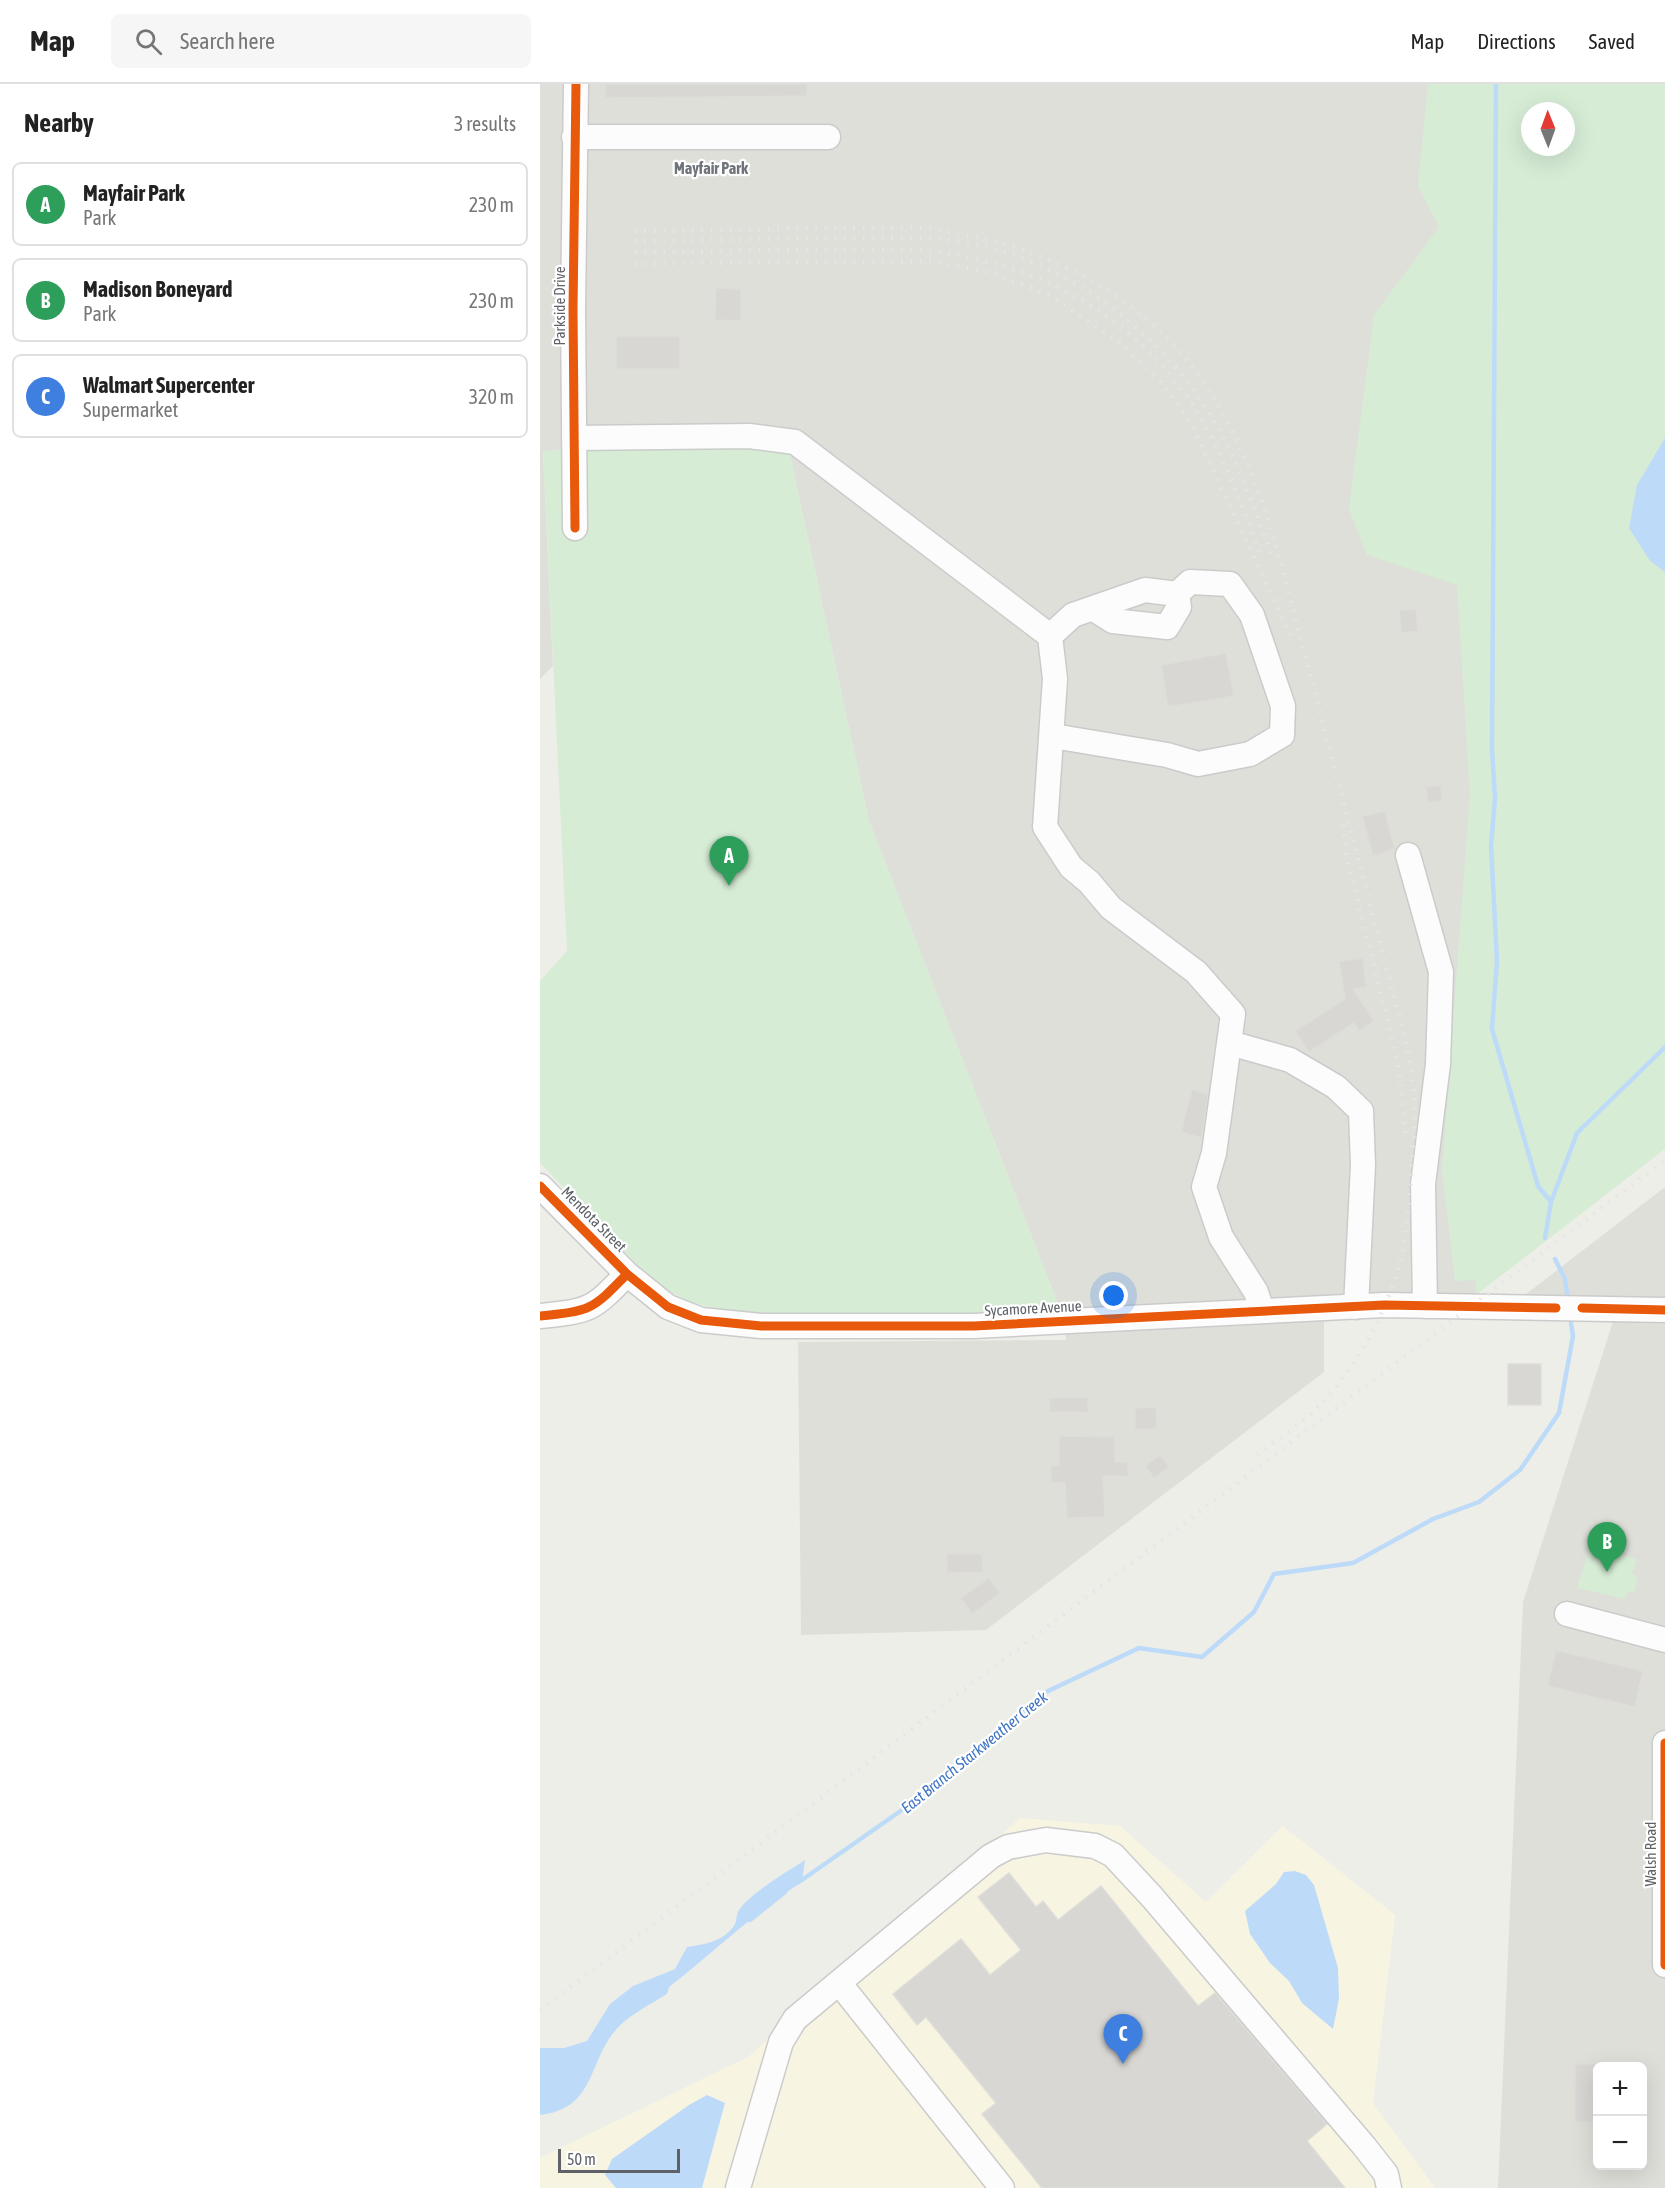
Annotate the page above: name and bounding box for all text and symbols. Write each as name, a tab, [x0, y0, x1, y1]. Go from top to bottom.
search box	[111, 14, 531, 68]
text: Map	[30, 25, 75, 57]
icon: search	[132, 25, 165, 58]
text: Search here	[180, 28, 275, 54]
text: Map	[1410, 29, 1444, 53]
text: Directions	[1477, 29, 1556, 53]
text: Saved	[1589, 29, 1635, 53]
north arrow	[1521, 102, 1575, 156]
text: Nearby	[24, 108, 94, 138]
text: 3 results	[454, 112, 516, 135]
district label: Mayfair Park	[674, 159, 749, 177]
text: Mayfair Park	[83, 180, 185, 206]
text: A	[41, 193, 50, 216]
text: 230 m	[469, 193, 514, 216]
text: Park	[83, 206, 116, 229]
street label: Parkside Drive	[551, 266, 568, 345]
text: Madison Boneyard	[83, 276, 232, 302]
text: B	[41, 289, 50, 312]
text: 230 m	[469, 289, 514, 312]
text: Park	[83, 302, 116, 325]
text: Walmart Supercenter	[83, 372, 254, 398]
text: C	[41, 385, 50, 408]
text: 320 m	[469, 385, 514, 408]
text: Supermarket	[83, 398, 178, 421]
pin: A	[710, 836, 748, 886]
street label: Mendota Street	[558, 1183, 630, 1255]
your location	[1099, 1281, 1128, 1310]
street label: Sycamore Avenue	[984, 1297, 1082, 1319]
pin: B	[1588, 1522, 1626, 1572]
water label: East Branch Starkweather Creek	[897, 1687, 1052, 1817]
street label: Walsh Road	[1642, 1822, 1659, 1886]
pin: C	[1104, 2014, 1142, 2064]
map controls	[1593, 2062, 1647, 2170]
button: +	[1593, 2062, 1647, 2116]
button: −	[1593, 2116, 1647, 2170]
scale bar	[558, 2146, 680, 2174]
text: 50 m	[567, 2150, 596, 2168]

